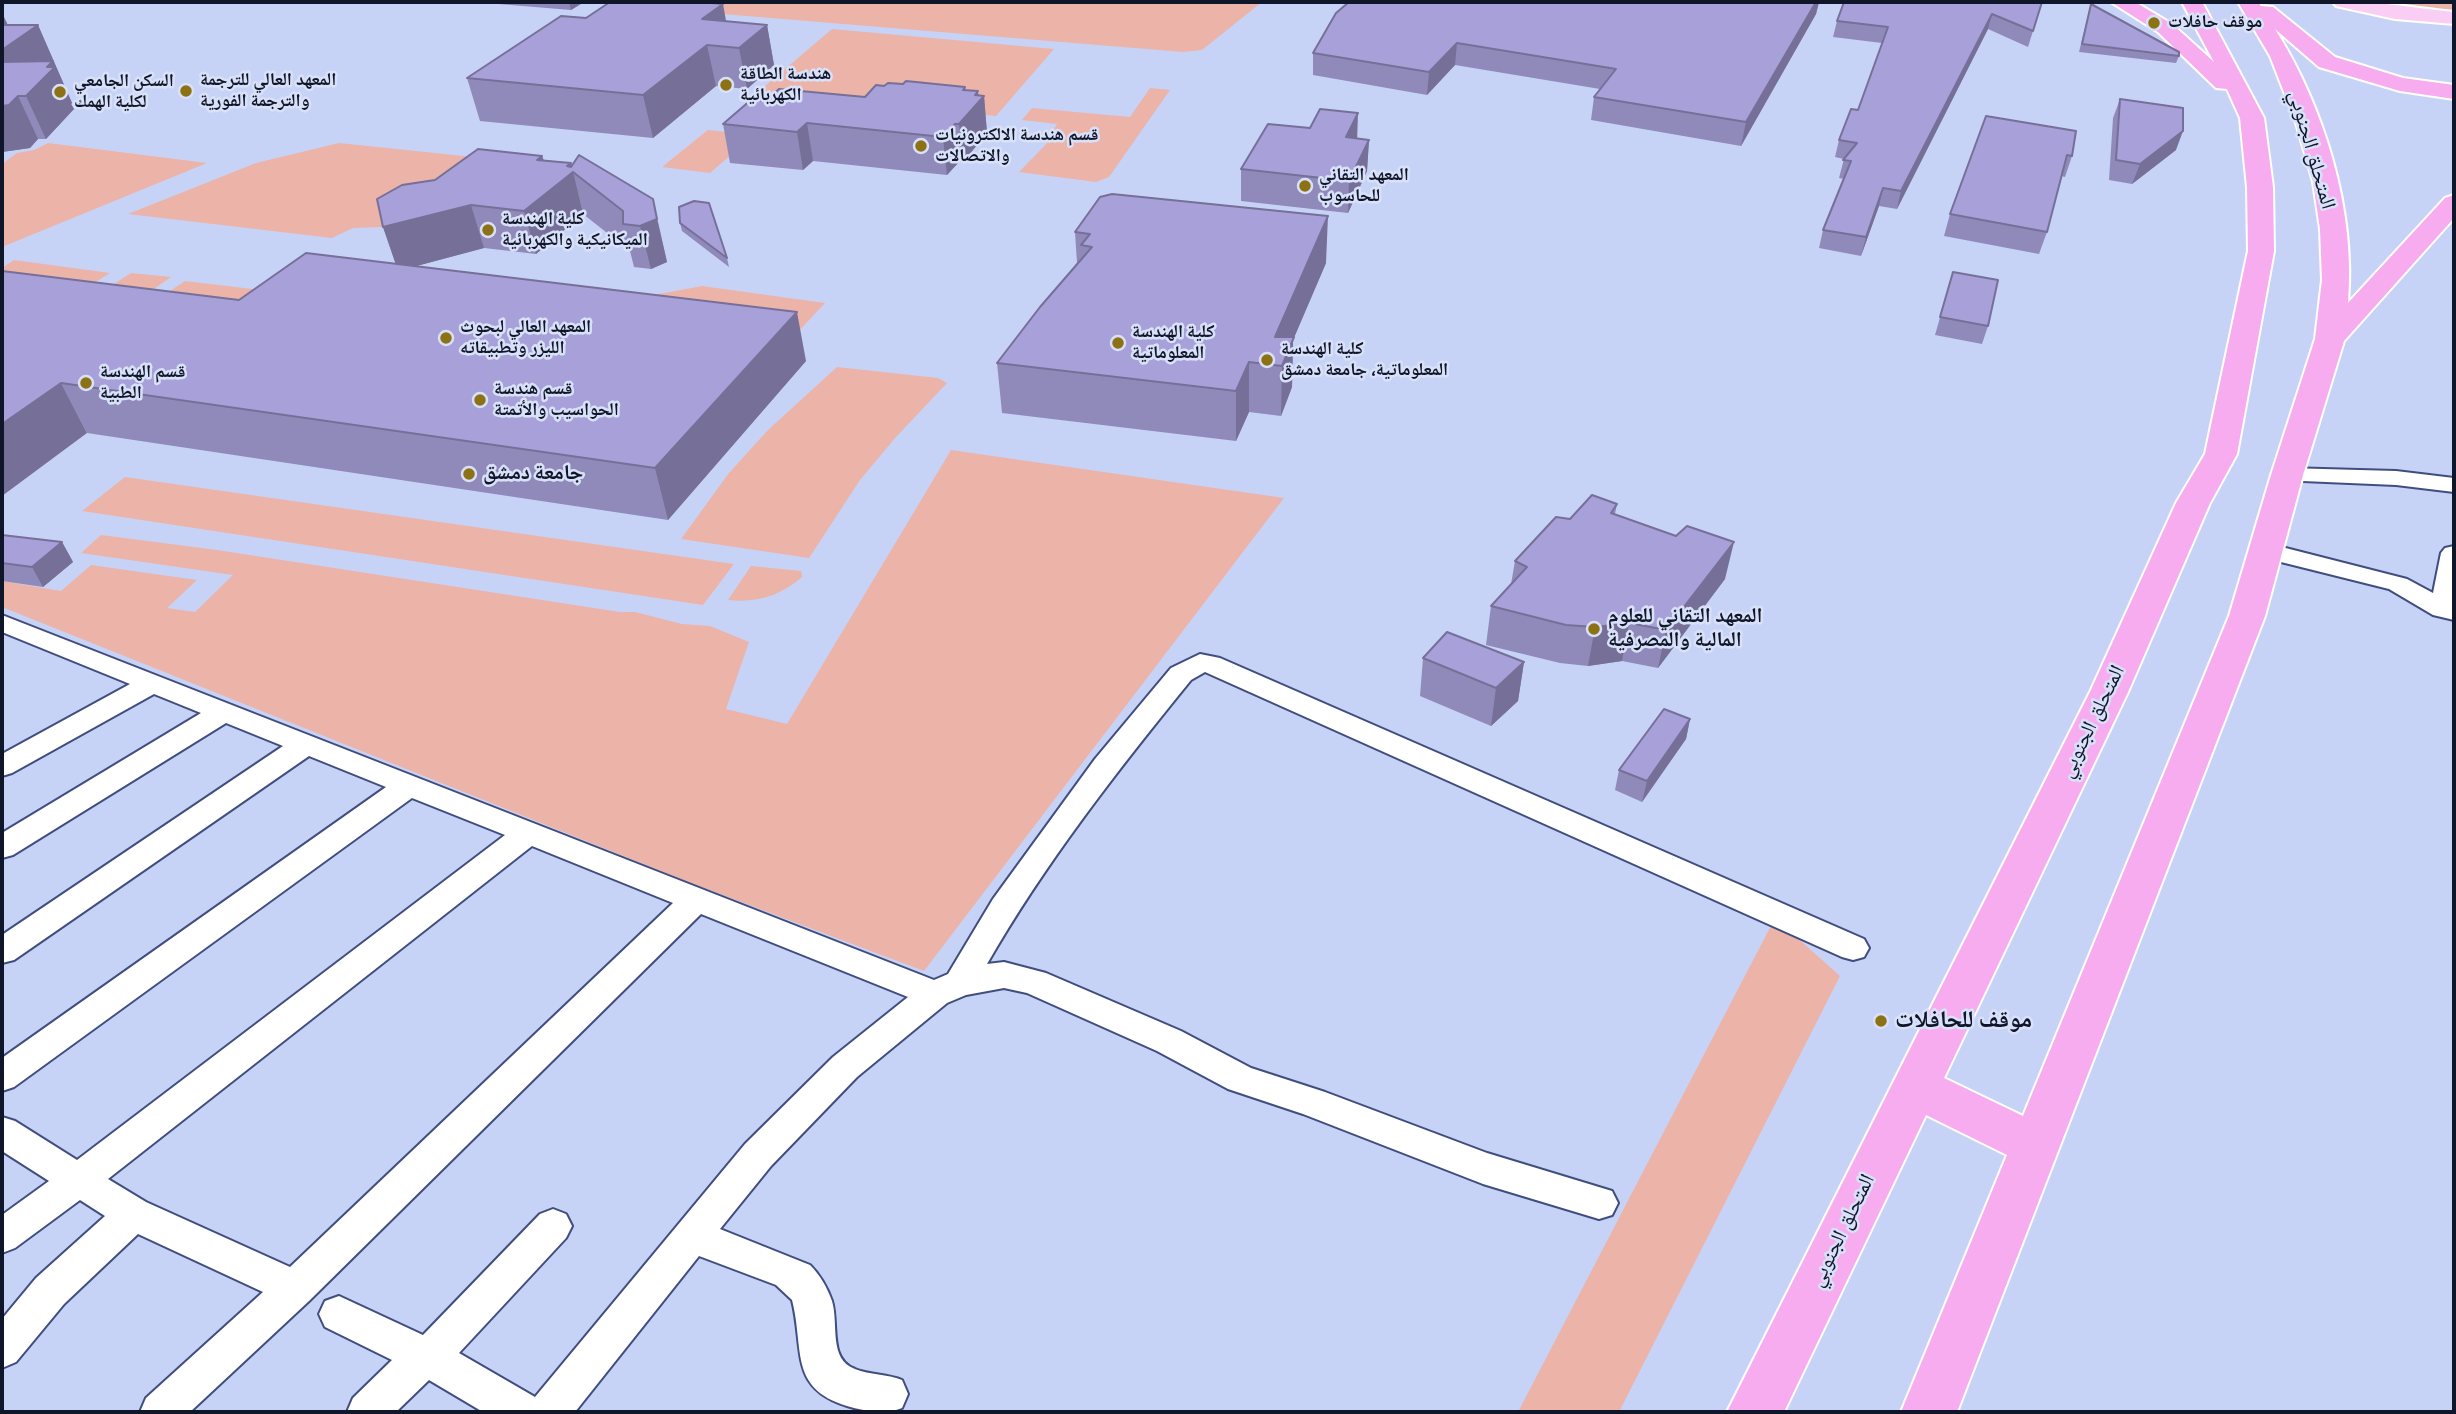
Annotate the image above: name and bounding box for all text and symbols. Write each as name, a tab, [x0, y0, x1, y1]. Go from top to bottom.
place label: موقف حافلات	[2168, 12, 2262, 34]
marker: موقف حافلات	[2146, 15, 2162, 31]
place label: هندسة الطاقة الكهربائية	[740, 64, 831, 106]
place label: المعهد العالي للترجمة والترجمة الفورية	[200, 70, 336, 112]
place label: السكن الجامعي لكلية الهمك	[74, 71, 174, 114]
marker: هندسة الطاقة الكهربائية	[718, 77, 734, 93]
marker: المعهد العالي للترجمة والترجمة الفورية	[178, 83, 194, 99]
marker: السكن الجامعي لكلية الهمك	[52, 84, 68, 100]
street label: المتحلق الجنوبي	[2282, 88, 2340, 212]
place label: قسم هندسة الالكترونيات والاتصالات	[935, 125, 1098, 168]
marker: قسم هندسة الالكترونيات والاتصالات	[913, 138, 929, 154]
place label: المعهد التقاني للحاسوب	[1319, 165, 1409, 208]
marker: المعهد التقاني للحاسوب	[1297, 178, 1313, 194]
place label: كلية الهندسة الميكانيكية والكهربائية	[502, 209, 648, 252]
marker: كلية الهندسة الميكانيكية والكهربائية	[480, 222, 496, 238]
place label: المعهد العالي لبحوث الليزر وتطبيقاته	[460, 317, 591, 360]
place label: كلية الهندسة المعلوماتية	[1132, 322, 1214, 364]
marker: المعهد العالي لبحوث الليزر وتطبيقاته	[438, 330, 454, 346]
marker: كلية الهندسة المعلوماتية	[1110, 335, 1126, 351]
place label: كلية الهندسة المعلوماتية، جامعة دمشق	[1281, 339, 1448, 382]
marker: كلية الهندسة المعلوماتية، جامعة دمشق	[1259, 352, 1275, 368]
place label: قسم الهندسة الطبية	[100, 362, 185, 404]
marker: قسم الهندسة الطبية	[78, 375, 94, 391]
place label: قسم هندسة الحواسيب والأتمتة	[494, 379, 619, 422]
marker: قسم هندسة الحواسيب والأتمتة	[472, 392, 488, 408]
place label: جامعة دمشق	[483, 461, 583, 487]
marker: جامعة دمشق	[461, 466, 477, 482]
place label: المعهد التقاني للعلوم المالية والمصرفية	[1608, 604, 1762, 654]
marker: المعهد التقاني للعلوم المالية والمصرفية	[1586, 621, 1602, 637]
street label: المتحلق الجنوبي	[2055, 661, 2131, 783]
place label: موقف للحافلات	[1895, 1007, 2032, 1035]
marker: موقف للحافلات	[1873, 1013, 1889, 1029]
street label: المتحلق الجنوبي	[1805, 1170, 1881, 1292]

